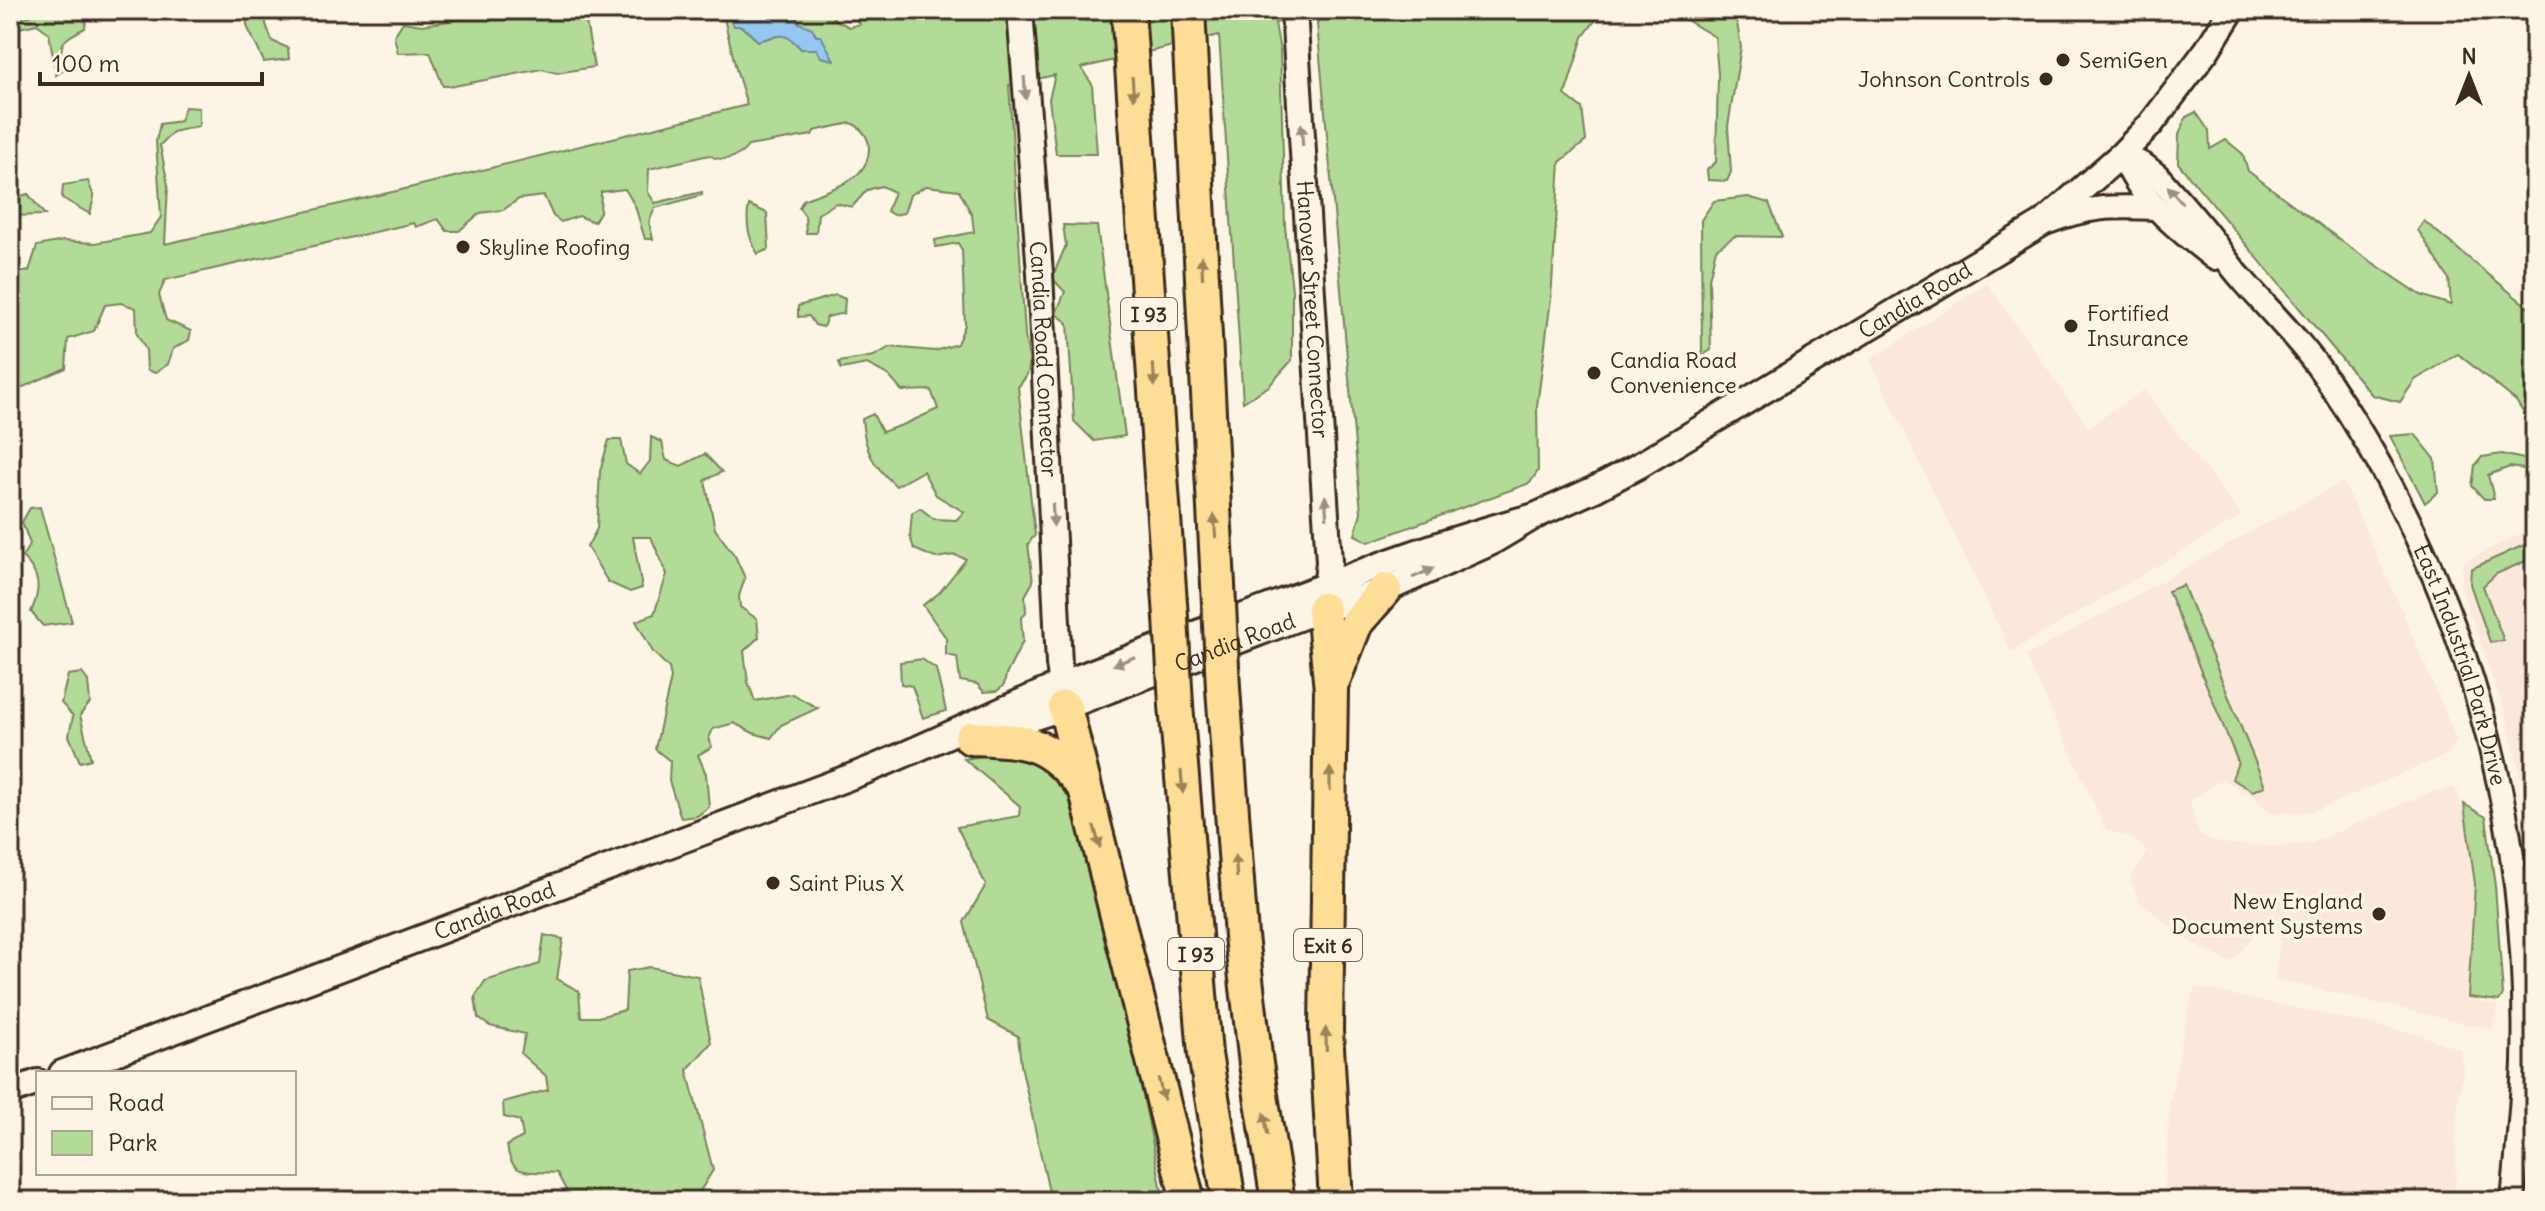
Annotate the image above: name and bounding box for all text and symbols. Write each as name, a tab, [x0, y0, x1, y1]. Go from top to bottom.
scale bar	[40, 36, 262, 86]
north arrow	[2429, 36, 2509, 116]
text: N	[2461, 42, 2477, 70]
place label: SemiGen	[2079, 46, 2168, 74]
text: 100 m	[52, 48, 120, 78]
marker: SemiGen	[2054, 51, 2072, 69]
place label: Johnson Controls	[1858, 65, 2030, 93]
marker: Johnson Controls	[2037, 70, 2055, 88]
one-way arrow	[1019, 76, 1032, 101]
one-way arrow	[1127, 76, 1140, 101]
one-way arrow	[1295, 122, 1308, 147]
street label: Hanover Street Connector	[1291, 180, 1335, 439]
one-way arrow	[2167, 186, 2184, 206]
place label: Skyline Roofing	[479, 233, 630, 261]
marker: Skyline Roofing	[454, 238, 472, 256]
street label: Candia Road Connector	[1024, 240, 1064, 478]
one-way arrow	[1195, 254, 1208, 279]
street label: Candia Road	[1853, 255, 1976, 345]
road number: I 93	[1121, 298, 1177, 330]
place label: Fortified Insurance	[2087, 299, 2189, 352]
marker: Fortified Insurance	[2062, 317, 2080, 335]
place label: Candia Road Convenience	[1610, 346, 1737, 399]
one-way arrow	[1148, 363, 1161, 388]
marker: Candia Road Convenience	[1585, 364, 1603, 382]
one-way arrow	[1319, 494, 1332, 519]
one-way arrow	[1047, 503, 1060, 528]
one-way arrow	[1208, 513, 1221, 538]
street label: East Industrial Park Drive	[2408, 540, 2513, 788]
one-way arrow	[1411, 566, 1435, 579]
street label: Candia Road	[1170, 606, 1299, 678]
one-way arrow	[1112, 655, 1136, 668]
one-way arrow	[1324, 766, 1336, 791]
one-way arrow	[1176, 770, 1189, 795]
one-way arrow	[1091, 824, 1103, 849]
one-way arrow	[1229, 853, 1242, 878]
place label: Saint Pius X	[789, 869, 904, 897]
marker: Saint Pius X	[764, 874, 782, 892]
street label: Candia Road	[430, 875, 559, 946]
place label: New England Document Systems	[2172, 887, 2363, 940]
marker: New England Document Systems	[2370, 905, 2388, 923]
road number: Exit 6	[1294, 929, 1362, 961]
road number: I 93	[1168, 938, 1224, 970]
one-way arrow	[1320, 1026, 1333, 1051]
legend	[36, 1071, 296, 1175]
one-way arrow	[1155, 1076, 1167, 1101]
text: Road	[108, 1087, 164, 1117]
one-way arrow	[1259, 1111, 1271, 1136]
text: Park	[108, 1127, 158, 1157]

